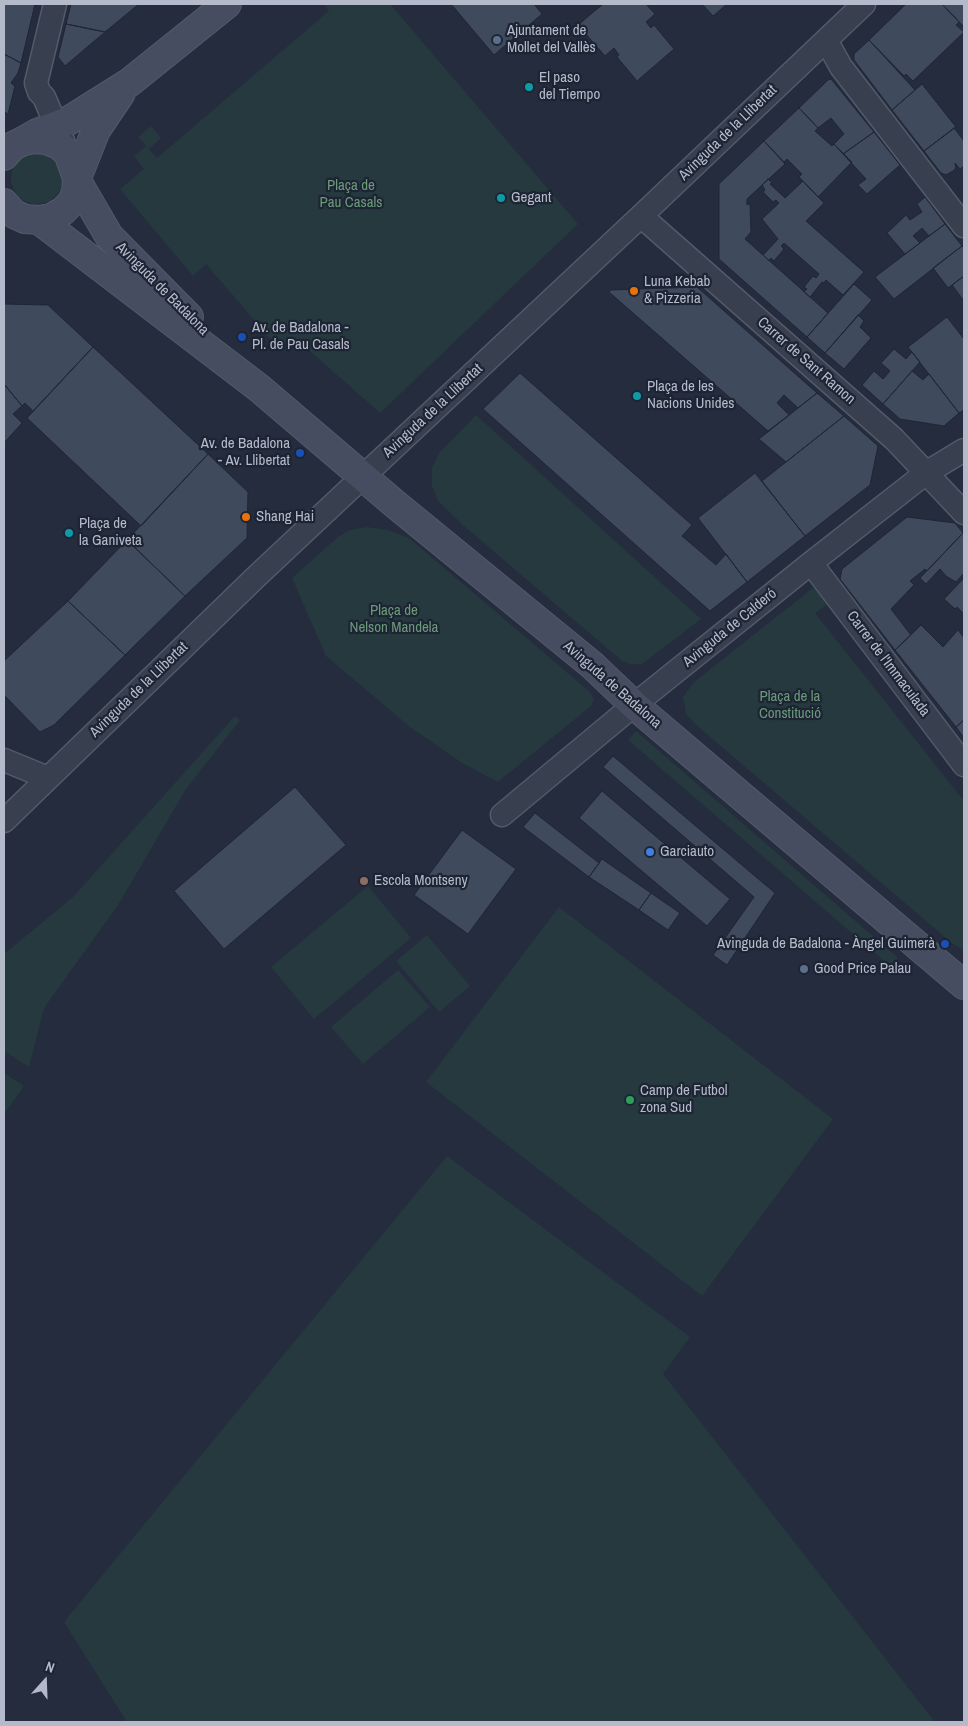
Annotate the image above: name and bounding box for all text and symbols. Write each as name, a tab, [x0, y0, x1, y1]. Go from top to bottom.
place label: Ajuntament de Mollet del Vallès	[507, 22, 596, 57]
marker: Ajuntament de Mollet del Vallès	[491, 34, 503, 46]
place label: El paso del Tiempo	[539, 69, 600, 104]
marker: El paso del Tiempo	[523, 81, 535, 93]
street label: Avinguda de la Llibertat	[675, 81, 781, 185]
park label: Plaça de Pau Casals	[320, 177, 382, 212]
place label: Gegant	[511, 189, 551, 207]
marker: Gegant	[495, 192, 507, 204]
street label: Avinguda de Badalona	[112, 239, 212, 339]
place label: Luna Kebab & Pizzeria	[644, 273, 710, 308]
marker: Luna Kebab & Pizzeria	[628, 285, 640, 297]
street label: Carrer de Sant Ramon	[753, 314, 859, 408]
place label: Av. de Badalona - Pl. de Pau Casals	[252, 319, 350, 354]
marker: Av. de Badalona - Pl. de Pau Casals	[236, 331, 248, 343]
street label: Avinguda de la Llibertat	[379, 360, 487, 462]
place label: Plaça de les Nacions Unides	[647, 378, 735, 413]
marker: Plaça de les Nacions Unides	[631, 390, 643, 402]
place label: Av. de Badalona - Av. Llibertat	[201, 435, 290, 470]
marker: Av. de Badalona - Av. Llibertat	[294, 447, 306, 459]
place label: Shang Hai	[256, 508, 314, 526]
marker: Shang Hai	[240, 511, 252, 523]
place label: Plaça de la Ganiveta	[79, 515, 142, 550]
marker: Plaça de la Ganiveta	[63, 527, 75, 539]
street label: Avinguda de Calderó	[680, 585, 780, 671]
park label: Plaça de Nelson Mandela	[350, 602, 438, 637]
street label: Carrer de l'Immaculada	[842, 608, 934, 720]
street label: Avinguda de Badalona	[559, 637, 665, 733]
street label: Avinguda de la Llibertat	[86, 638, 192, 742]
park label: Plaça de la Constitució	[759, 688, 821, 723]
place label: Garciauto	[660, 843, 714, 861]
marker: Garciauto	[644, 846, 656, 858]
place label: Escola Montseny	[374, 872, 468, 890]
marker: Escola Montseny	[358, 875, 370, 887]
place label: Avinguda de Badalona - Àngel Guimerà	[717, 935, 935, 953]
marker: Avinguda de Badalona - Àngel Guimerà	[939, 938, 951, 950]
place label: Good Price Palau	[814, 960, 911, 978]
marker: Good Price Palau	[798, 963, 810, 975]
place label: Camp de Futbol zona Sud	[640, 1082, 728, 1117]
marker: Camp de Futbol zona Sud	[624, 1094, 636, 1106]
north arrow	[20, 1656, 70, 1706]
text: N	[43, 1657, 57, 1677]

